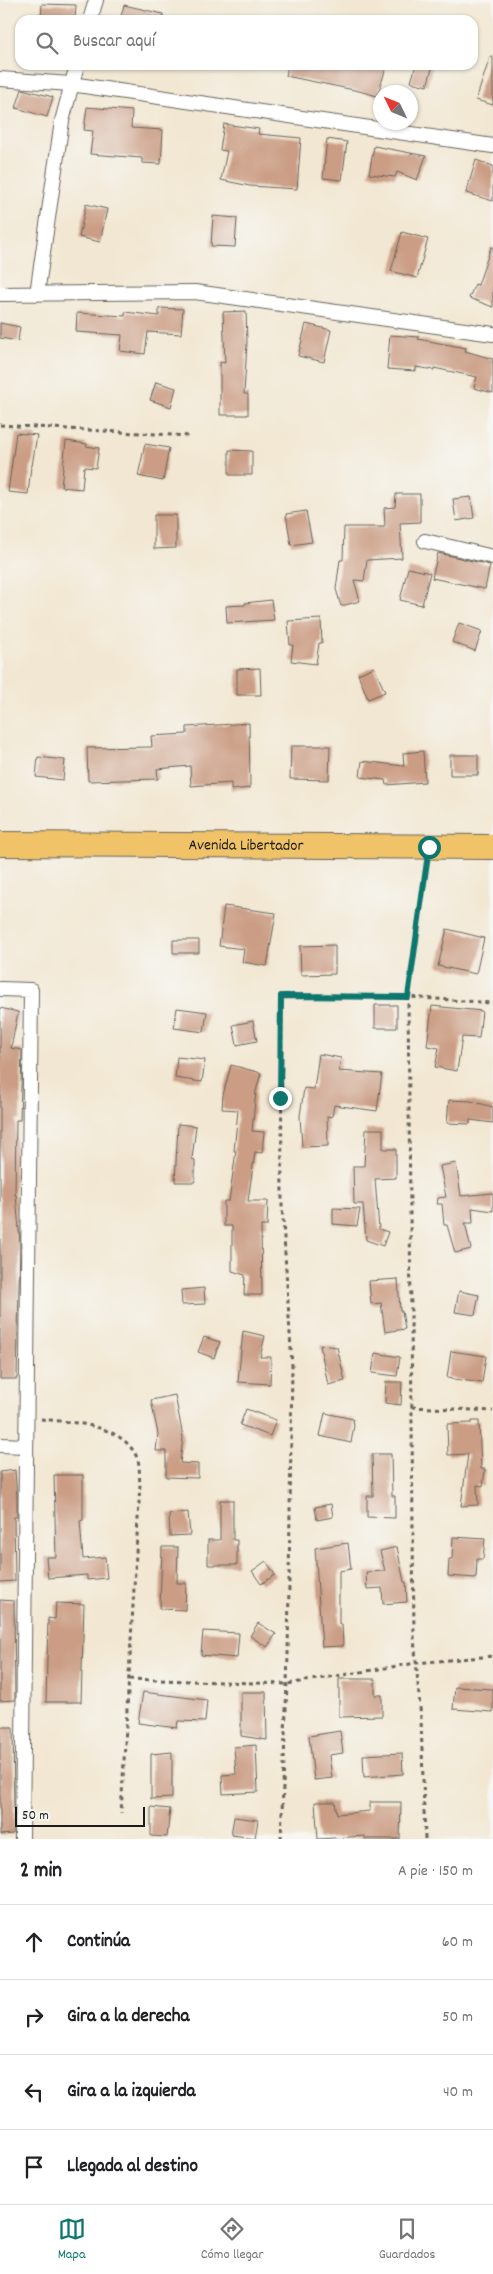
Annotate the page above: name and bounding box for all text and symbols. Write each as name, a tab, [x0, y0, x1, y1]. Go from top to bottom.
search box	[15, 15, 478, 70]
icon: search	[33, 29, 61, 57]
text: Buscar aquí	[73, 29, 155, 56]
north arrow	[373, 85, 418, 130]
street label: Avenida Libertador	[188, 834, 304, 857]
route start	[418, 836, 441, 859]
route end	[269, 1087, 292, 1110]
scale bar	[15, 1804, 145, 1827]
text: 50 m	[22, 1806, 49, 1826]
text: 2 min	[20, 1857, 62, 1887]
text: A pie · 150 m	[398, 1860, 473, 1883]
icon: ahead	[20, 1928, 48, 1956]
text: Continúa	[67, 1929, 130, 1956]
text: 60 m	[442, 1931, 473, 1954]
icon: right	[20, 2003, 48, 2031]
text: Gira a la derecha	[67, 2004, 189, 2031]
text: 50 m	[442, 2006, 473, 2029]
icon: left	[20, 2078, 48, 2106]
text: Gira a la izquierda	[67, 2079, 195, 2106]
text: 40 m	[443, 2081, 473, 2104]
icon: arrive	[20, 2153, 48, 2181]
text: Llegada al destino	[67, 2154, 198, 2181]
tab: Mapa	[58, 2215, 86, 2265]
tab: Cómo llegar	[201, 2215, 264, 2265]
tab: Guardados	[379, 2215, 435, 2265]

